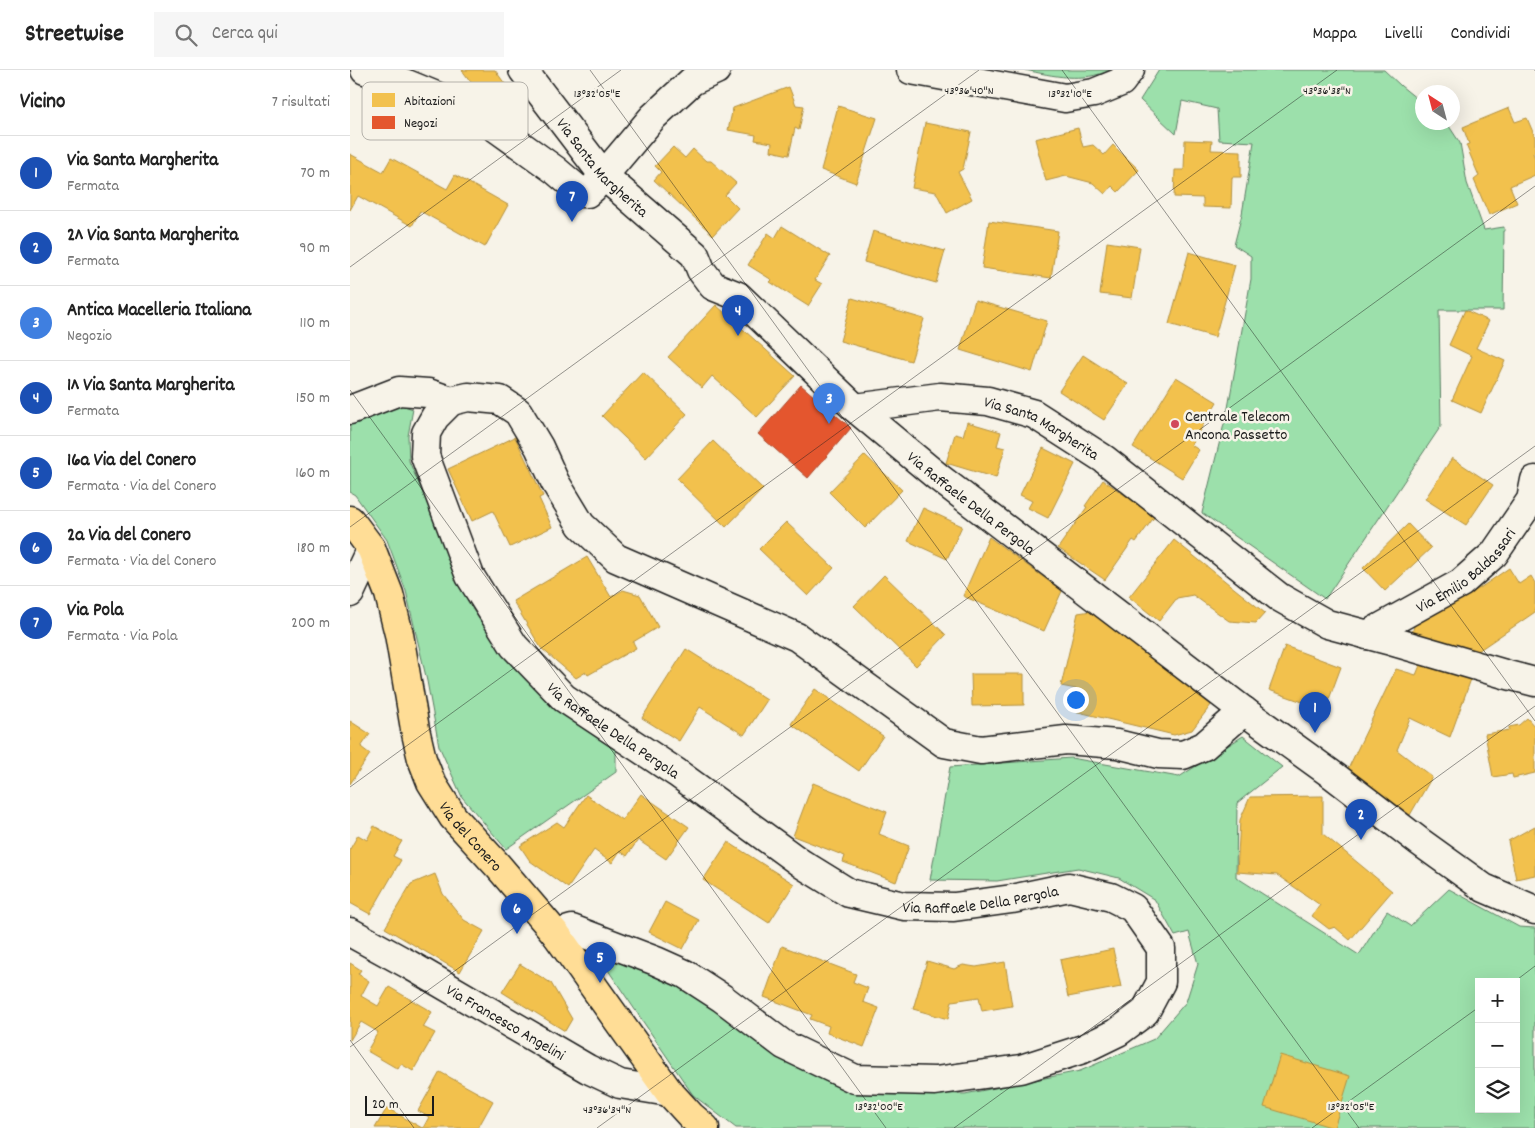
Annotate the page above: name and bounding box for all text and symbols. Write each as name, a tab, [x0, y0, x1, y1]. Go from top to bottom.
search box	[154, 12, 504, 57]
text: Streetwise	[25, 18, 124, 52]
icon: search	[172, 21, 200, 49]
text: Cerca qui	[212, 21, 278, 48]
text: Mappa	[1313, 22, 1357, 47]
text: Livelli	[1385, 22, 1423, 47]
text: Condividi	[1451, 22, 1510, 47]
legend	[362, 82, 528, 140]
text: 43°36'40"N	[944, 83, 994, 100]
text: 43°36'38"N	[1303, 83, 1351, 100]
north arrow	[1415, 85, 1460, 130]
text: 13°32'05"E	[574, 86, 621, 103]
text: 13°32'10"E	[1048, 86, 1092, 103]
text: Vicino	[20, 88, 65, 118]
text: 7 risultati	[272, 91, 330, 114]
text: Abitazioni	[404, 92, 456, 112]
text: Negozi	[404, 114, 438, 134]
street label: Via Santa Margherita	[550, 114, 653, 224]
text: Via Santa Margherita	[67, 148, 218, 175]
text: 1	[34, 162, 38, 185]
text: 70 m	[300, 162, 330, 185]
text: Fermata	[67, 175, 119, 198]
pin: 7	[556, 181, 588, 222]
text: 2^ Via Santa Margherita	[67, 223, 239, 250]
text: 2	[33, 237, 40, 260]
text: 90 m	[299, 237, 330, 260]
text: Fermata	[67, 250, 119, 273]
pin: 4	[722, 295, 754, 336]
text: Antica Macelleria Italiana	[67, 298, 251, 325]
text: 3	[32, 312, 40, 335]
text: 110 m	[300, 312, 330, 335]
text: Negozio	[67, 325, 112, 348]
text: 1^ Via Santa Margherita	[67, 373, 234, 400]
pin: 3	[813, 383, 845, 424]
text: 4	[33, 387, 39, 410]
text: 150 m	[296, 387, 330, 410]
street label: Via Santa Margherita	[981, 391, 1103, 467]
text: Fermata	[67, 400, 119, 423]
place label: Centrale Telecom Ancona Passetto	[1185, 406, 1290, 447]
marker: Centrale Telecom Ancona Passetto	[1169, 418, 1181, 430]
street label: Via Raffaele Della Pergola	[901, 447, 1040, 562]
text: 16a Via del Conero	[67, 448, 196, 475]
text: 5	[32, 462, 40, 485]
text: 160 m	[295, 462, 330, 485]
text: Fermata · Via del Conero	[67, 475, 216, 498]
text: 2a Via del Conero	[67, 523, 191, 550]
street label: Via Emilio Baldassari	[1412, 524, 1522, 620]
text: 6	[32, 537, 40, 560]
text: 180 m	[297, 537, 330, 560]
text: Fermata · Via del Conero	[67, 550, 216, 573]
text: Via Pola	[67, 598, 123, 625]
text: 7	[33, 612, 39, 635]
text: 200 m	[291, 612, 330, 635]
text: Fermata · Via Pola	[67, 625, 178, 648]
street label: Via Raffaele Della Pergola	[540, 678, 684, 786]
your location	[1063, 687, 1089, 713]
pin: 1	[1299, 692, 1331, 733]
street label: Via del Conero	[432, 798, 507, 878]
pin: 2	[1345, 799, 1377, 840]
street label: Via Raffaele Della Pergola	[902, 880, 1061, 921]
pin: 6	[501, 893, 533, 934]
pin: 5	[584, 942, 616, 983]
map controls	[1475, 978, 1520, 1113]
button: +	[1475, 978, 1520, 1023]
street label: Via Francesco Angelini	[441, 980, 569, 1067]
button: −	[1475, 1023, 1520, 1068]
button: layers	[1475, 1068, 1520, 1113]
scale bar	[365, 1093, 434, 1116]
text: 20 m	[372, 1095, 399, 1115]
text: 13°32'00"E	[855, 1099, 903, 1116]
text: 13°32'05"E	[1328, 1099, 1375, 1116]
text: 43°36'34"N	[583, 1102, 631, 1119]

